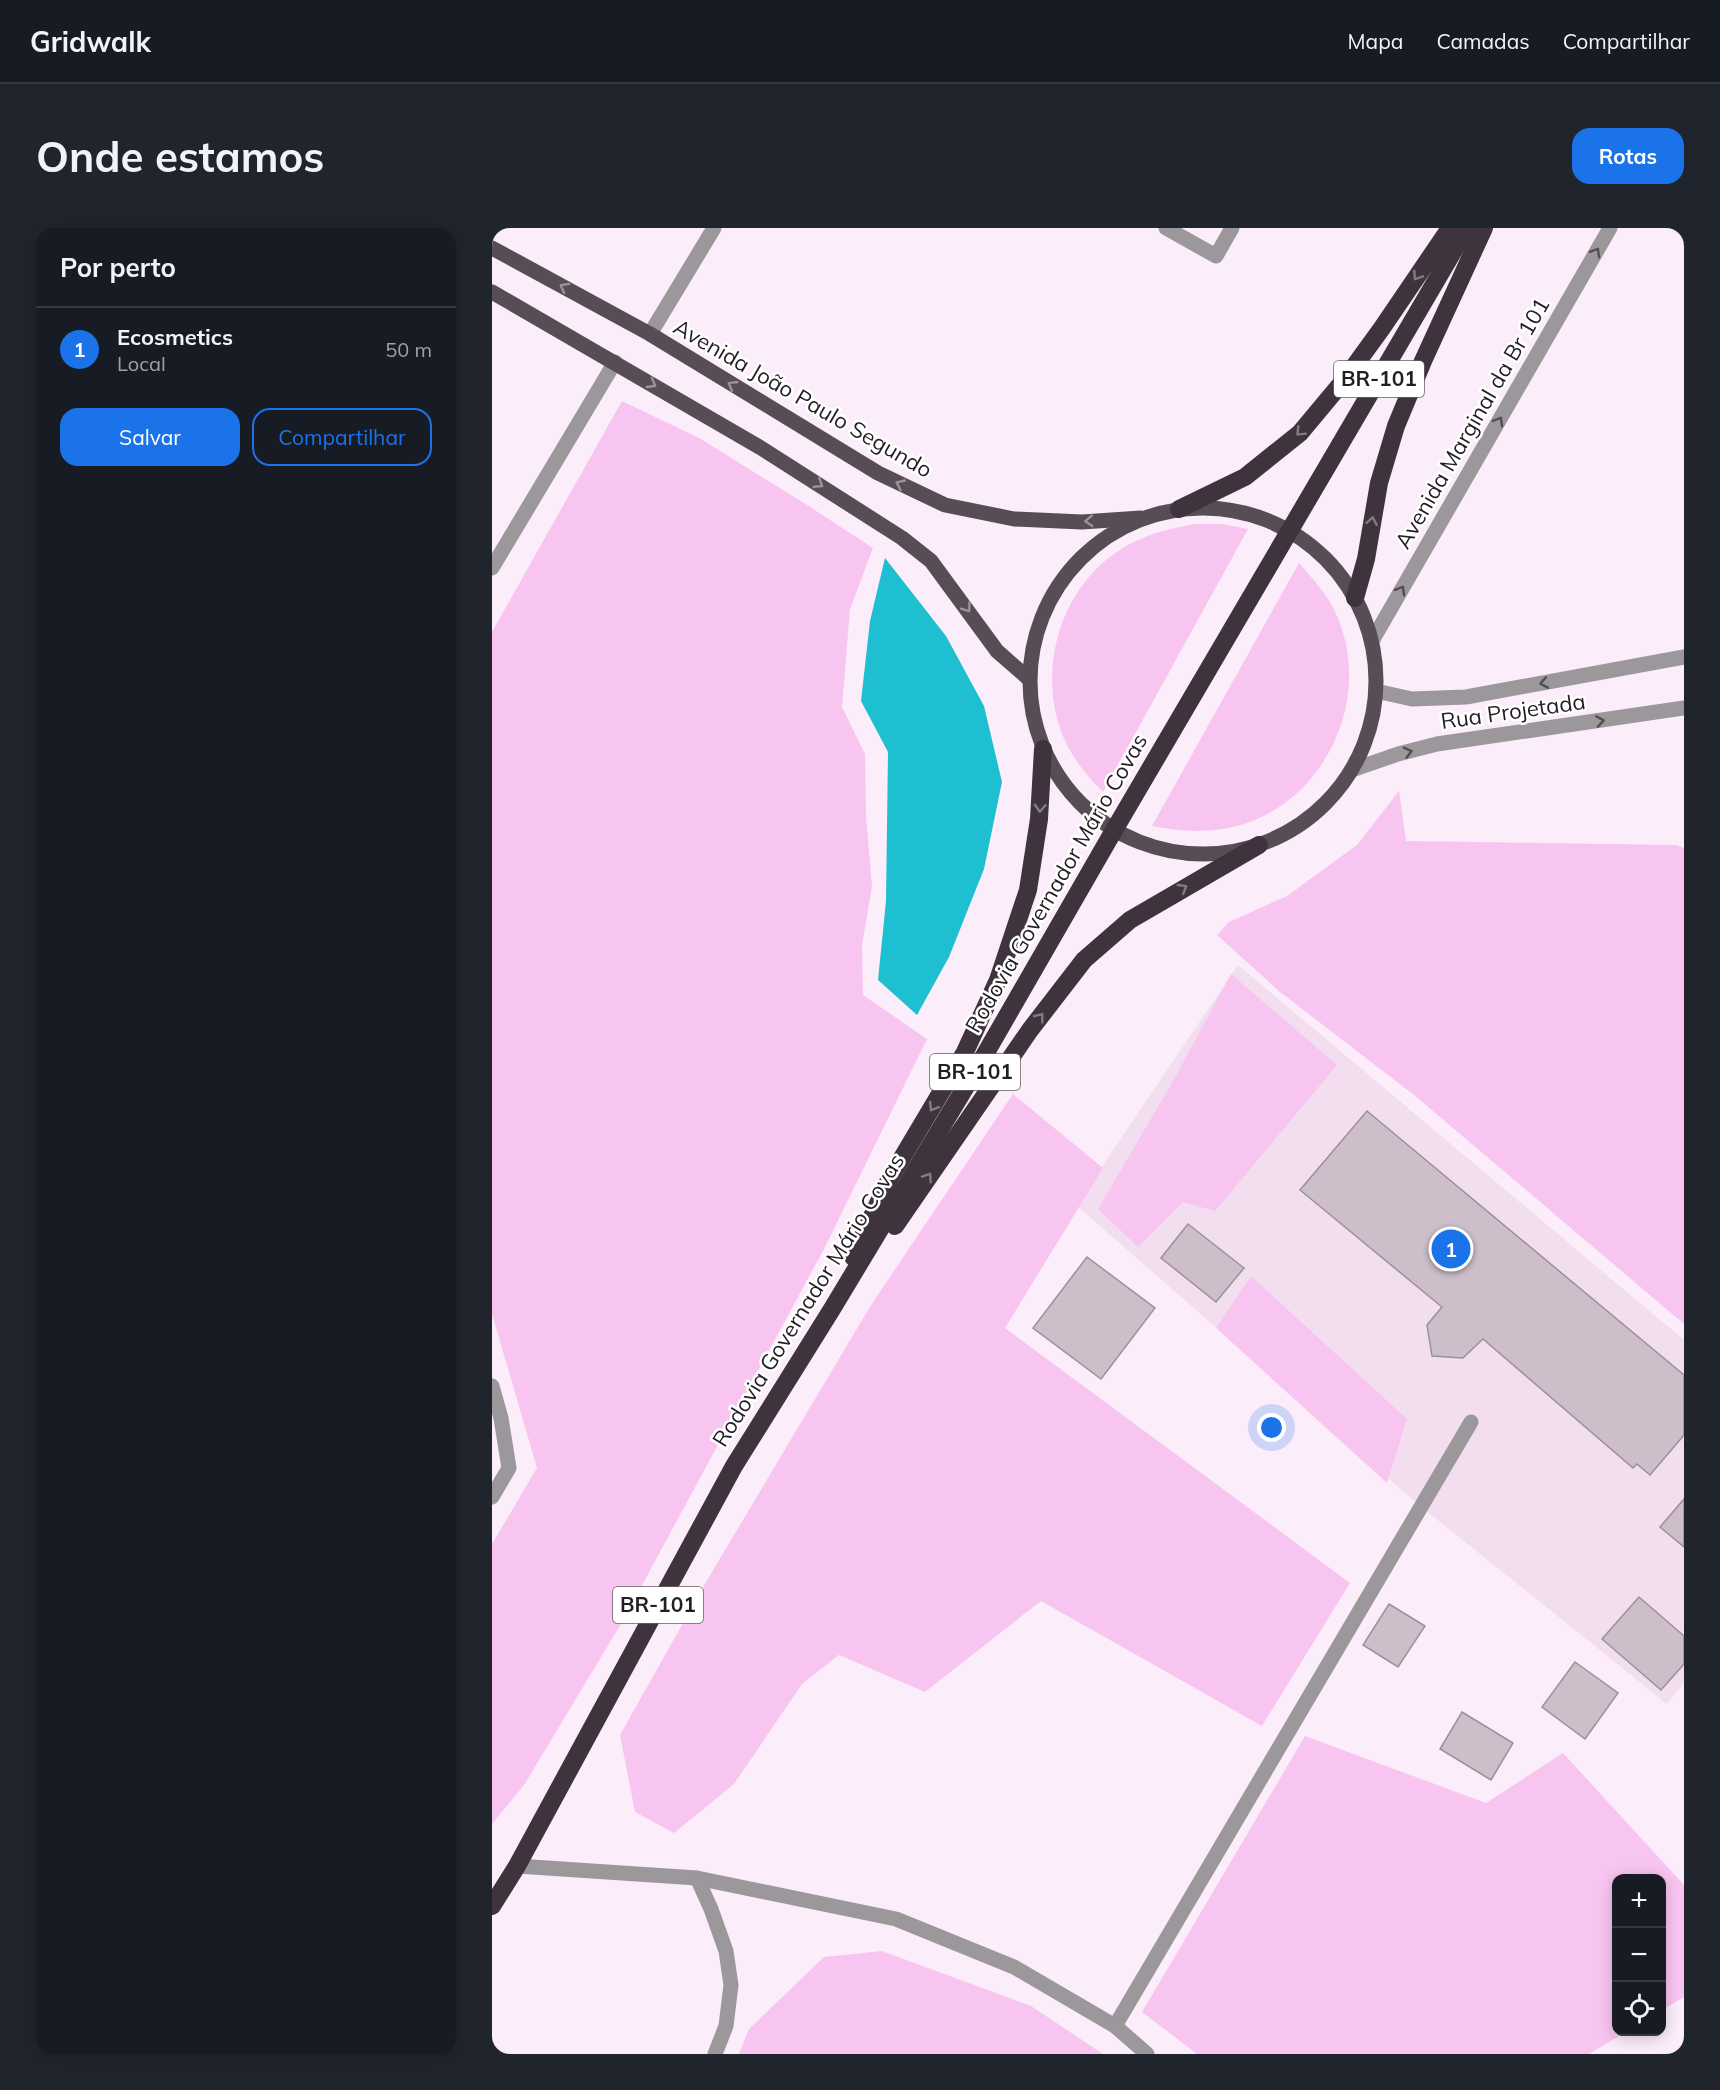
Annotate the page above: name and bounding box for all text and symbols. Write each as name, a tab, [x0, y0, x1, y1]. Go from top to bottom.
text: Gridwalk	[30, 24, 151, 59]
text: Mapa	[1348, 28, 1403, 54]
text: Camadas	[1436, 28, 1530, 54]
text: Compartilhar	[1563, 28, 1690, 54]
button: Rotas	[1572, 128, 1684, 184]
text: Onde estamos	[36, 130, 324, 183]
one-way arrow	[1589, 248, 1600, 259]
text: Por perto	[60, 251, 176, 284]
one-way arrow	[1412, 270, 1424, 280]
one-way arrow	[560, 283, 570, 294]
street label: Avenida Marginal da Br 101	[1389, 292, 1555, 554]
street label: Avenida João Paulo Segundo	[669, 312, 937, 484]
text: Ecosmetics	[117, 323, 233, 351]
text: 1	[74, 337, 86, 362]
text: 50 m	[385, 337, 432, 362]
text: Local	[117, 351, 166, 376]
road number: BR-101	[1334, 361, 1424, 397]
one-way arrow	[646, 376, 656, 388]
one-way arrow	[728, 381, 738, 393]
button: Salvar	[60, 408, 240, 466]
button: Compartilhar	[252, 408, 432, 466]
one-way arrow	[1491, 417, 1503, 427]
one-way arrow	[1296, 425, 1307, 436]
one-way arrow	[813, 477, 823, 489]
one-way arrow	[896, 480, 907, 491]
one-way arrow	[1085, 515, 1094, 528]
one-way arrow	[1366, 516, 1378, 525]
one-way arrow	[1394, 586, 1405, 596]
one-way arrow	[960, 602, 971, 613]
one-way arrow	[1539, 676, 1549, 689]
street label: Rua Projetada	[1439, 687, 1587, 735]
one-way arrow	[1596, 715, 1605, 727]
street label: Rodovia Governador Mário Covas	[959, 729, 1153, 1037]
one-way arrow	[1403, 746, 1413, 759]
one-way arrow	[1033, 803, 1046, 812]
one-way arrow	[1177, 884, 1187, 895]
one-way arrow	[1033, 1013, 1044, 1024]
road number: BR-101	[930, 1054, 1020, 1090]
one-way arrow	[928, 1101, 940, 1111]
street label: Rodovia Governador Mário Covas	[706, 1148, 910, 1452]
one-way arrow	[921, 1172, 932, 1183]
pin: 1	[1432, 1226, 1470, 1272]
your location	[1257, 1413, 1286, 1442]
road number: BR-101	[613, 1587, 703, 1623]
map controls	[1612, 1874, 1666, 2036]
button: +	[1612, 1874, 1666, 1928]
button: −	[1612, 1928, 1666, 1982]
button: locate	[1612, 1982, 1666, 2036]

